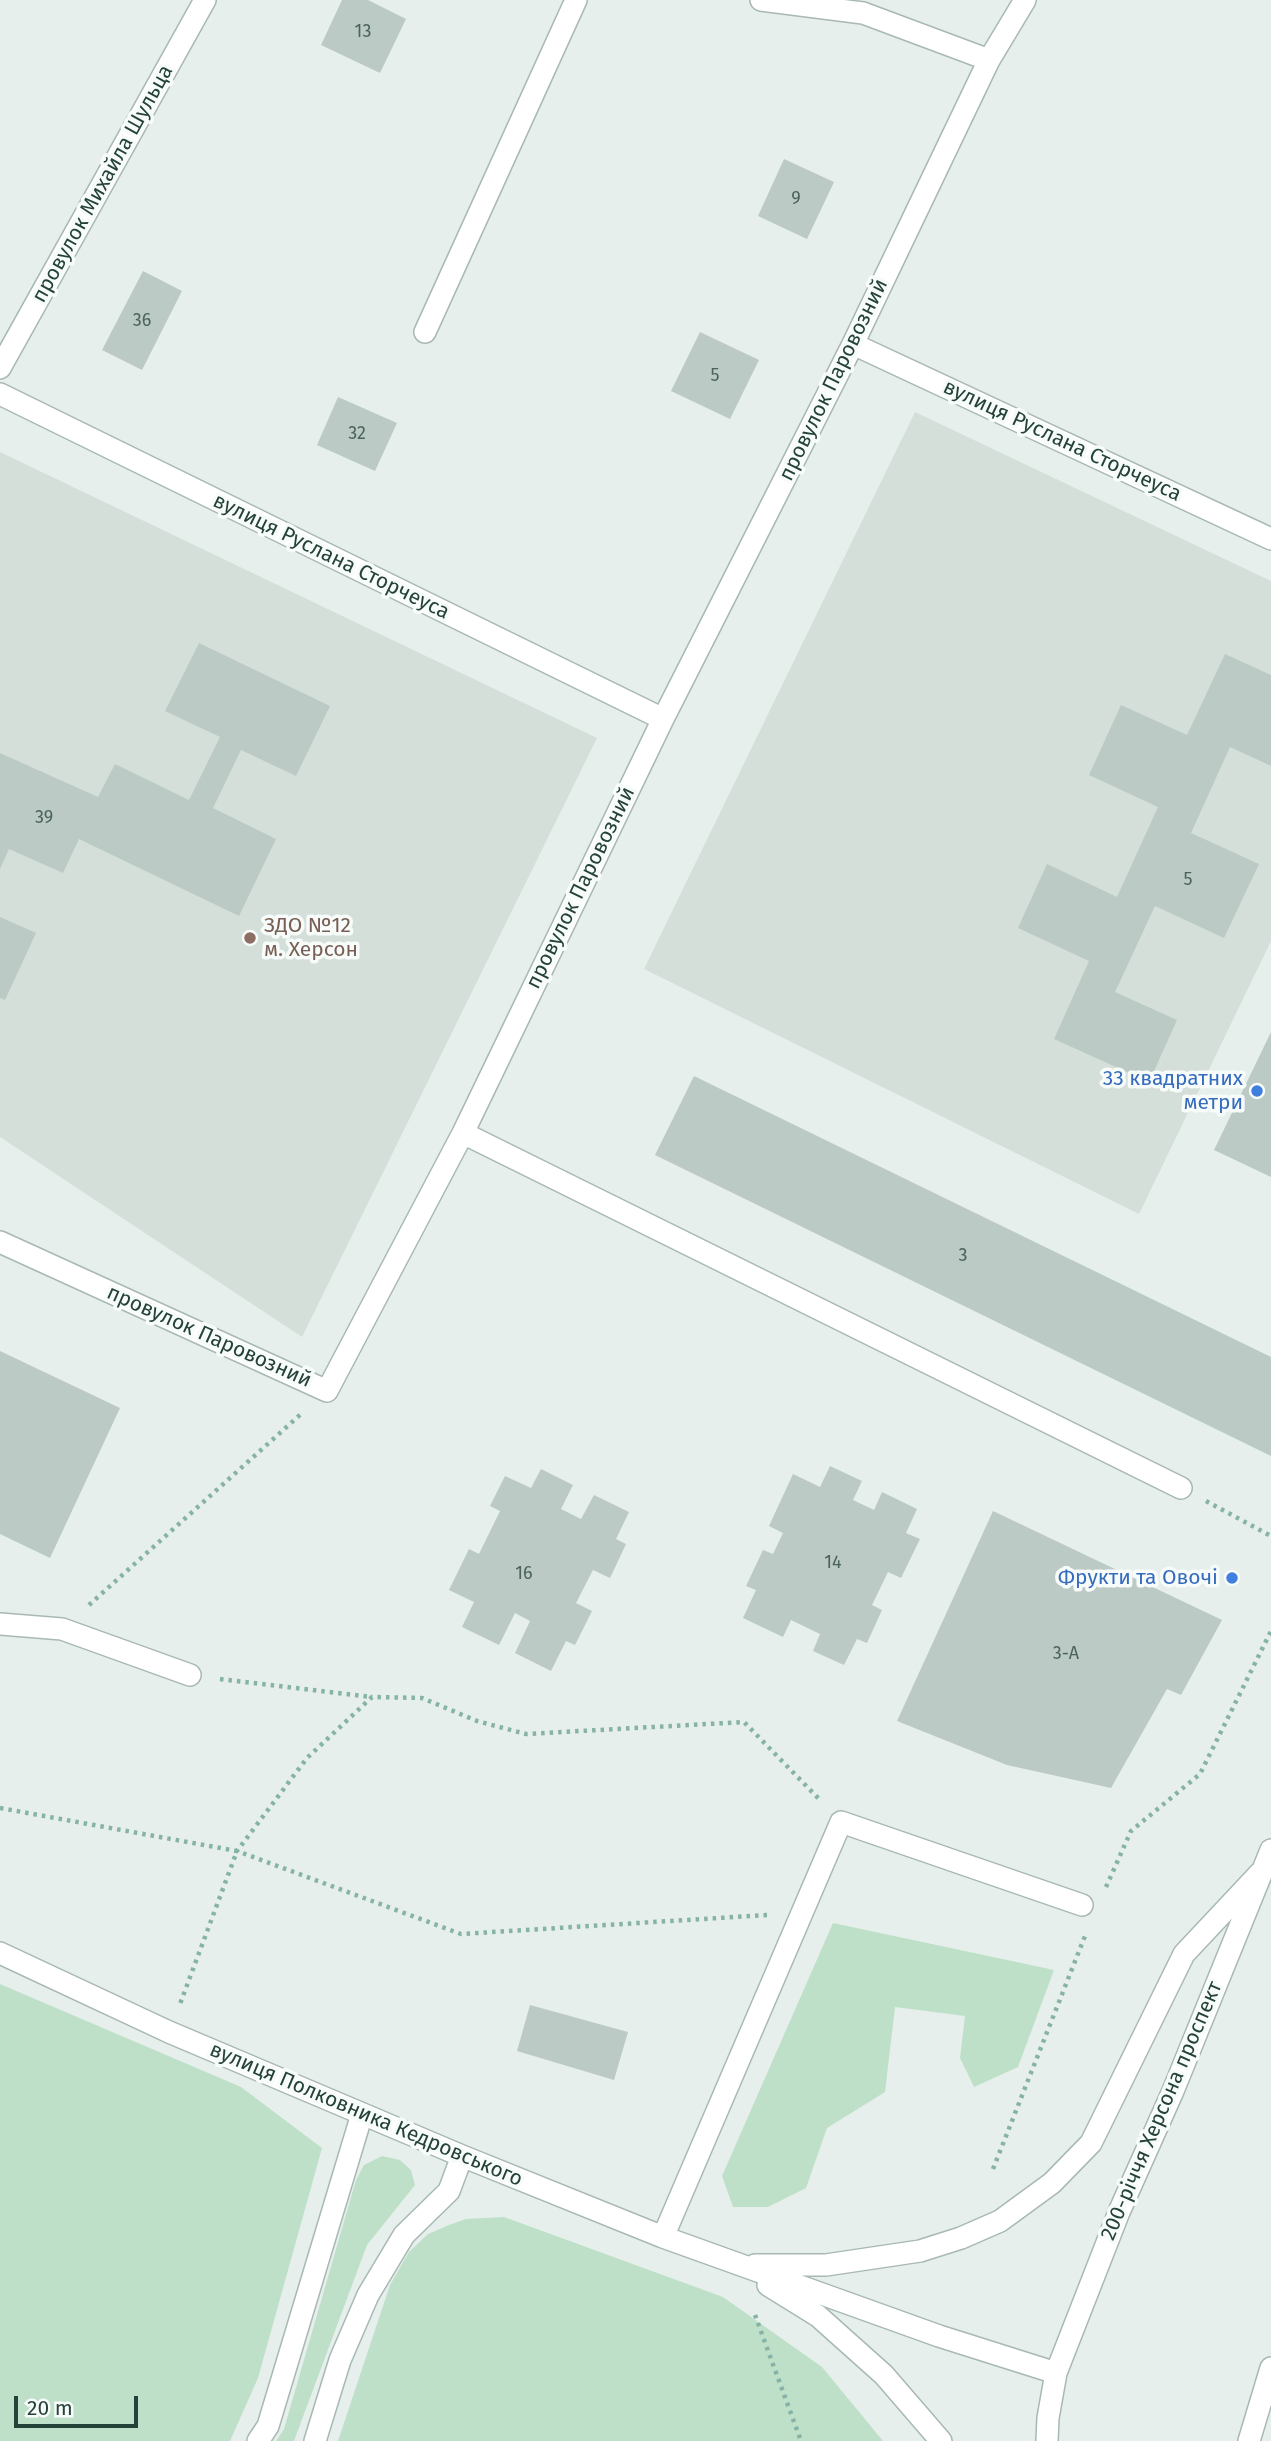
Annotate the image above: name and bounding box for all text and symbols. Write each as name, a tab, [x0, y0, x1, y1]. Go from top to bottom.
house number: 13	[355, 21, 371, 43]
street label: провулок Михайла Шульца	[27, 61, 179, 307]
house number: 9	[791, 188, 801, 210]
street label: провулок Паровозний	[774, 275, 894, 485]
house number: 36	[133, 310, 151, 332]
house number: 5	[710, 365, 720, 387]
street label: вулиця Руслана Сторчеуса	[939, 375, 1185, 507]
house number: 32	[348, 423, 366, 445]
street label: вулиця Руслана Сторчеуса	[209, 489, 453, 625]
street label: провулок Паровозний	[521, 783, 641, 993]
house number: 39	[35, 807, 53, 829]
house number: 5	[1183, 869, 1193, 891]
place label: ЗДО №12 м. Херсон	[264, 913, 358, 963]
marker: ЗДО №12 м. Херсон	[242, 930, 258, 946]
place label: 33 квадратних метри	[1103, 1066, 1243, 1116]
marker: 33 квадратних метри	[1249, 1083, 1265, 1099]
house number: 3	[959, 1245, 967, 1267]
street label: провулок Паровозний	[103, 1280, 315, 1394]
house number: 14	[824, 1552, 842, 1574]
house number: 16	[515, 1563, 533, 1585]
place label: Фрукти та Овочі	[1058, 1565, 1218, 1591]
marker: Фрукти та Овочі	[1224, 1570, 1240, 1586]
house number: 3-А	[1053, 1643, 1079, 1665]
street label: 200-річчя Херсона проспект	[1096, 1978, 1228, 2244]
street label: вулиця Полковника Кедровського	[206, 2037, 526, 2193]
scale bar	[18, 2382, 142, 2426]
text: 20 m	[27, 2395, 73, 2421]

